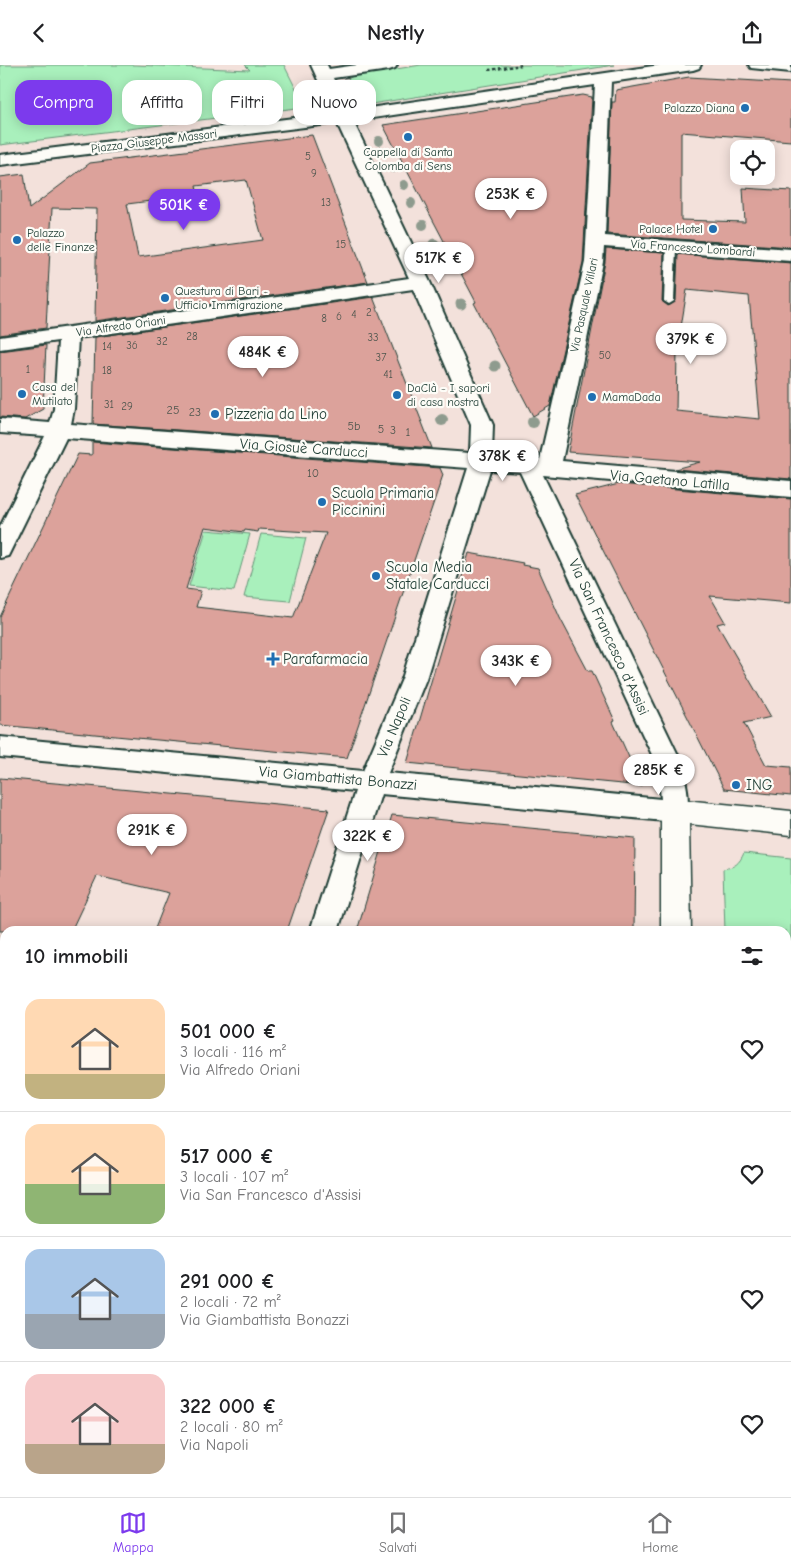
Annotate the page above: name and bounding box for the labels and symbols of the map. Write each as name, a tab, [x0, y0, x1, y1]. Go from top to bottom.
place label: Palazzo Diana	[664, 101, 735, 115]
marker: Palazzo Diana	[739, 102, 751, 114]
street label: Piazza Giuseppe Massari	[90, 126, 218, 156]
marker: Cappella di Santa Colomba di Sens	[402, 131, 414, 143]
place label: Cappella di Santa Colomba di Sens	[363, 145, 453, 173]
house number: 5	[305, 150, 311, 163]
house number: 9	[311, 167, 317, 180]
pin: 253K €	[470, 177, 552, 220]
pin: 501K €	[143, 189, 225, 231]
house number: 13	[321, 196, 331, 209]
place label: Palace Hotel	[639, 222, 703, 236]
marker: Palace Hotel	[707, 223, 719, 235]
place label: Palazzo delle Finanze	[27, 226, 95, 254]
marker: Palazzo delle Finanze	[11, 234, 23, 246]
street label: Via Francesco Lombardi	[630, 237, 756, 259]
house number: 15	[336, 238, 346, 251]
pin: 517K €	[398, 241, 480, 284]
street label: Via Pasquale Villari	[567, 257, 601, 353]
place label: Questura di Bari - Ufficio Immigrazione	[175, 284, 283, 312]
marker: Questura di Bari - Ufficio Immigrazione	[159, 292, 171, 304]
house number: 2	[366, 306, 372, 319]
house number: 4	[351, 308, 357, 321]
house number: 6	[336, 310, 342, 323]
house number: 8	[321, 312, 327, 325]
street label: Via Alfredo Oriani	[75, 313, 167, 339]
pin: 379K €	[650, 323, 732, 365]
house number: 28	[186, 330, 198, 343]
house number: 33	[367, 331, 379, 344]
house number: 32	[156, 335, 168, 348]
pin: 484K €	[222, 335, 304, 378]
house number: 36	[126, 339, 138, 352]
house number: 14	[102, 340, 112, 353]
house number: 50	[599, 349, 611, 362]
house number: 37	[376, 351, 386, 364]
house number: 1	[26, 363, 30, 376]
house number: 18	[102, 364, 112, 377]
house number: 41	[383, 368, 393, 381]
place label: Casa del Mutilato	[32, 380, 76, 408]
place label: DaClà - I sapori di casa nostra	[407, 381, 490, 409]
marker: Casa del Mutilato	[16, 388, 28, 400]
marker: DaClà - I sapori di casa nostra	[391, 389, 403, 401]
place label: MamaDada	[602, 390, 661, 404]
marker: MamaDada	[586, 391, 598, 403]
house number: 31	[104, 398, 114, 411]
house number: 29	[121, 400, 133, 413]
house number: 25	[167, 403, 179, 417]
house number: 23	[189, 405, 201, 419]
place label: Pizzeria da Lino	[225, 405, 327, 423]
marker: Pizzeria da Lino	[209, 408, 221, 420]
house number: 5b	[348, 419, 360, 433]
house number: 5	[378, 422, 384, 436]
house number: 3	[390, 423, 396, 437]
house number: 1	[406, 425, 411, 439]
street label: Via Giosuè Carducci	[239, 435, 369, 461]
pin: 378K €	[462, 439, 544, 482]
house number: 10	[307, 466, 319, 480]
street label: Via Gaetano Latilla	[609, 466, 731, 494]
place label: Scuola Primaria Piccinini	[332, 484, 434, 519]
marker: Scuola Primaria Piccinini	[316, 496, 328, 508]
street label: Via San Francesco d'Assisi	[565, 556, 653, 718]
place label: Scuola Media Statale Carducci	[386, 558, 489, 593]
marker: Scuola Media Statale Carducci	[370, 570, 382, 582]
pin: 343K €	[475, 645, 557, 687]
place label: Parafarmacia	[283, 650, 368, 668]
marker: Parafarmacia	[267, 653, 279, 665]
street label: Via Napoli	[373, 694, 415, 760]
pin: 285K €	[618, 753, 700, 796]
street label: Via Giambattista Bonazzi	[258, 762, 418, 794]
place label: ING	[746, 776, 773, 794]
marker: ING	[730, 779, 742, 791]
pin: 291K €	[111, 813, 193, 856]
pin: 322K €	[327, 819, 409, 862]

